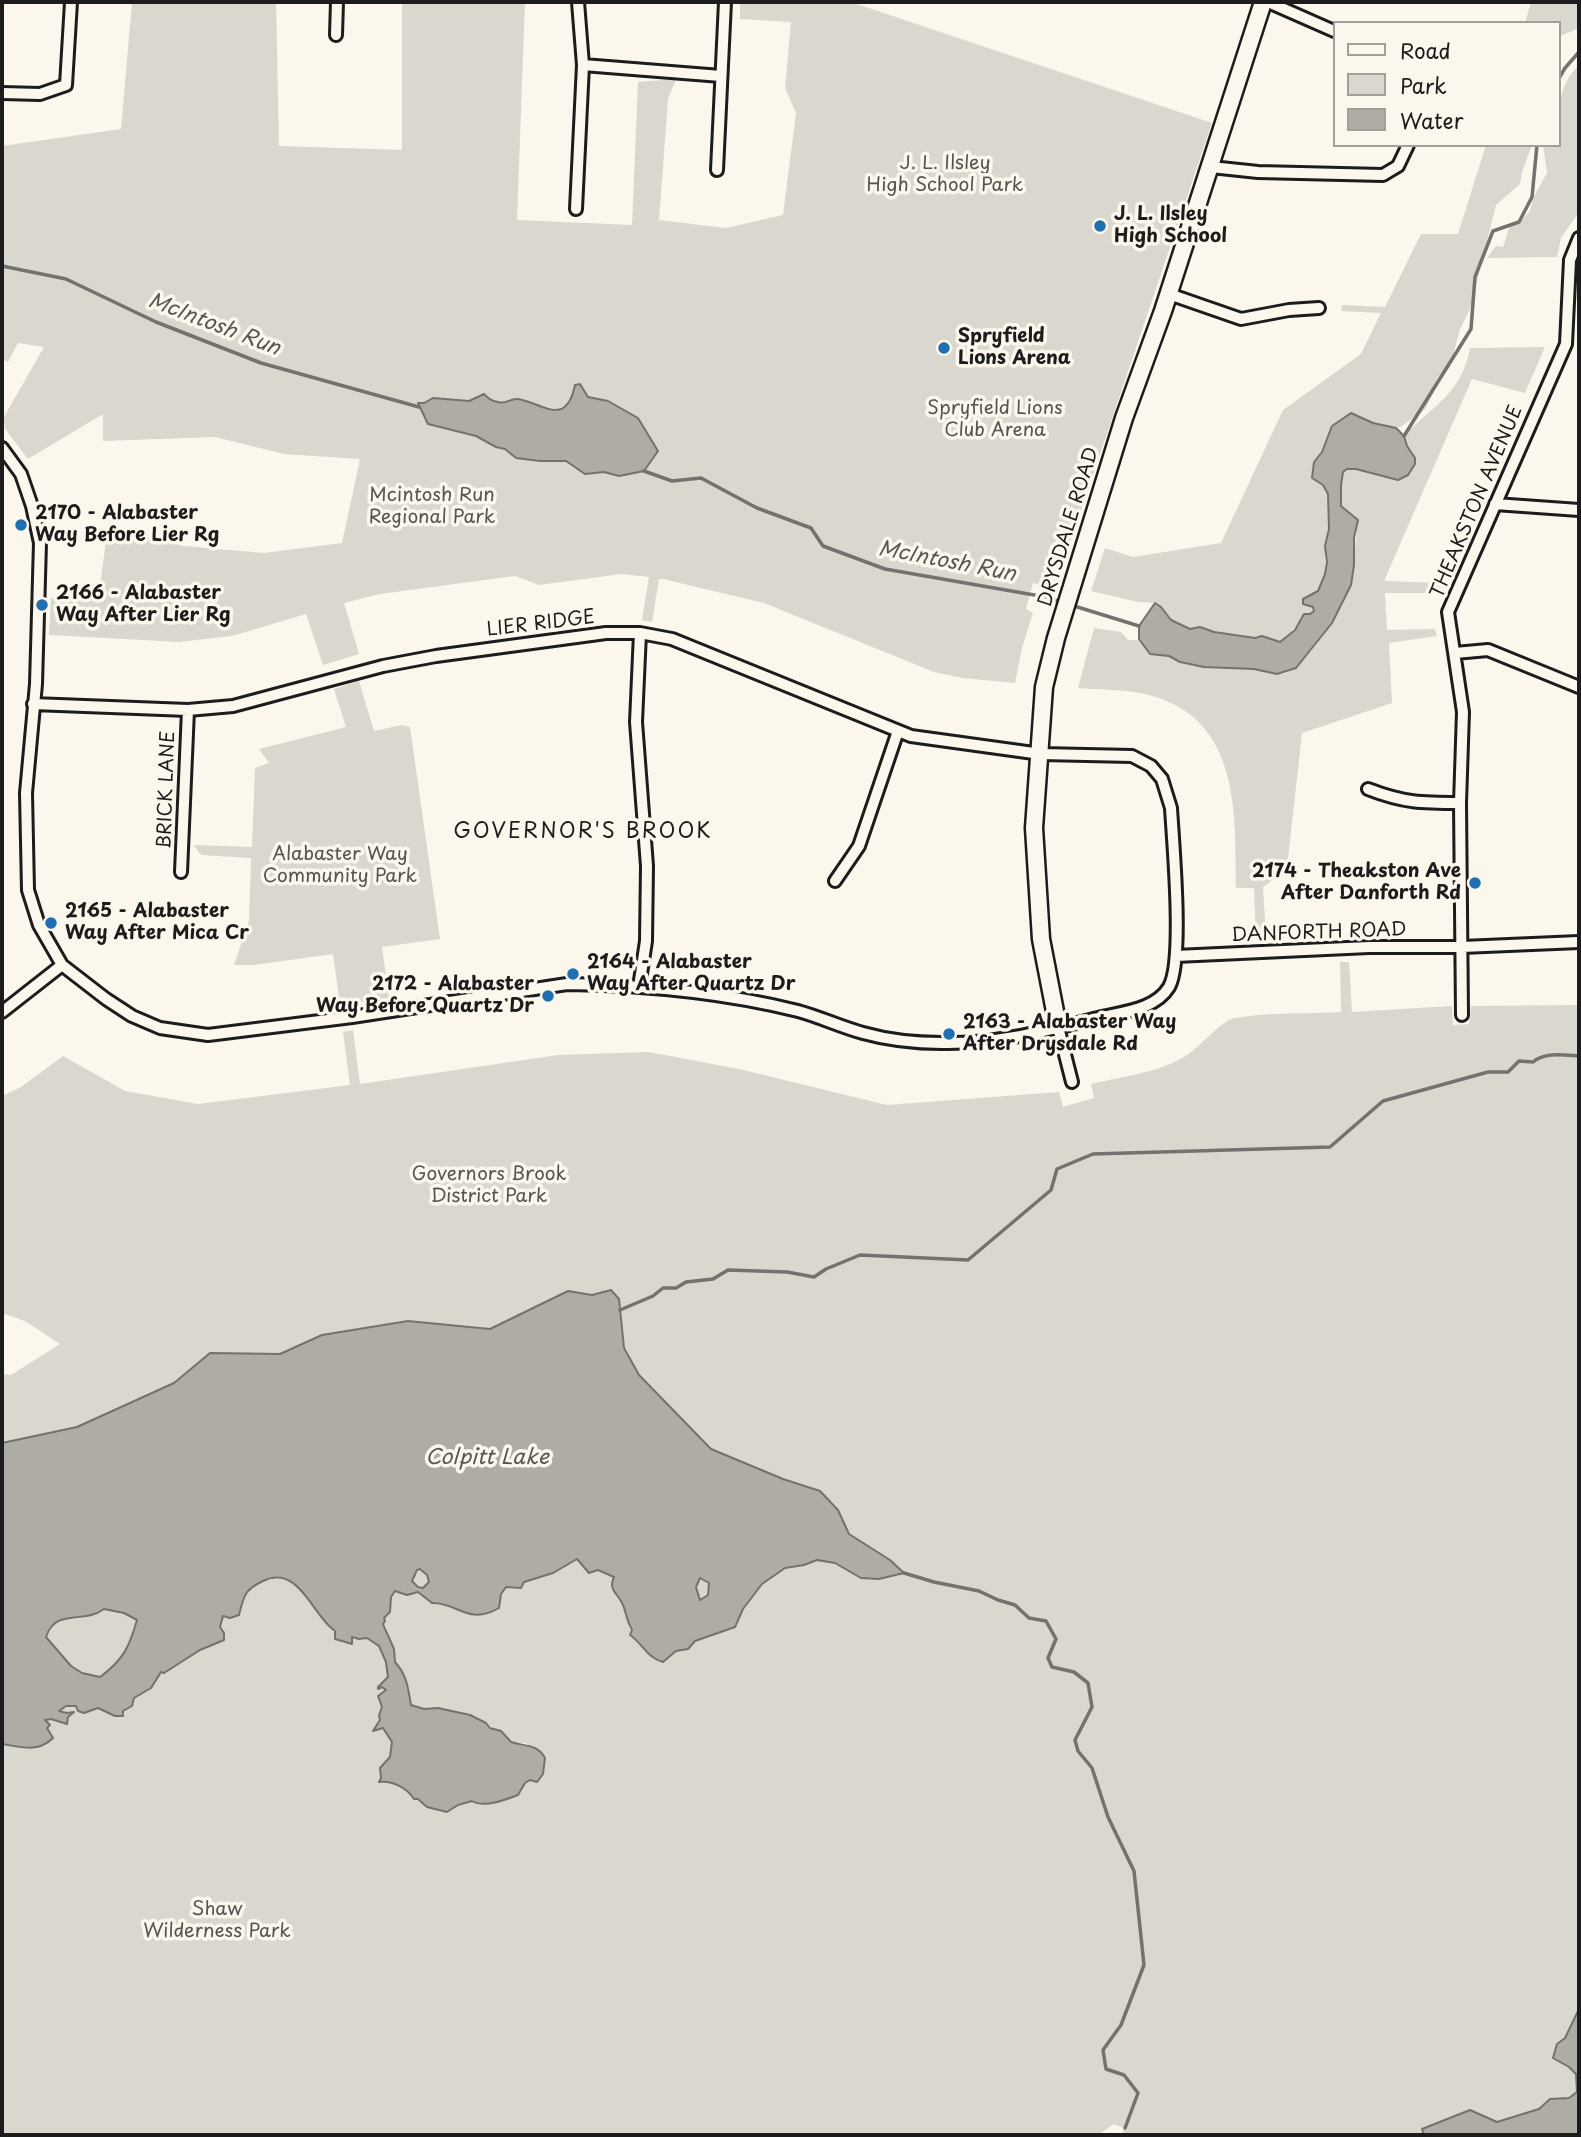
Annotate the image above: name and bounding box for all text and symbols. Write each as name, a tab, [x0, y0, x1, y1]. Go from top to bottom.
legend	[1332, 21, 1560, 147]
text: Road	[1400, 34, 1451, 66]
text: Park	[1400, 69, 1447, 101]
text: Water	[1400, 104, 1463, 136]
park label: J. L. Ilsley High School Park	[867, 153, 1023, 197]
place label: J. L. Ilsley High School	[1114, 204, 1227, 248]
marker: J. L. Ilsley High School	[1092, 218, 1108, 234]
water label: McIntosh Run	[145, 288, 283, 362]
place label: Spryfield Lions Arena	[958, 326, 1071, 370]
marker: Spryfield Lions Arena	[936, 340, 952, 356]
park label: Spryfield Lions Club Arena	[927, 398, 1063, 442]
street label: THEAKSTON AVENUE	[1426, 402, 1528, 602]
street label: DRYSDALE ROAD	[1034, 445, 1104, 609]
park label: Mcintosh Run Regional Park	[369, 485, 495, 529]
place label: 2170 - Alabaster Way Before Lier Rg	[35, 503, 219, 547]
marker: 2170 - Alabaster Way Before Lier Rg	[13, 517, 29, 533]
water label: McIntosh Run	[876, 536, 1018, 588]
place label: 2166 - Alabaster Way After Lier Rg	[56, 583, 231, 627]
marker: 2166 - Alabaster Way After Lier Rg	[34, 597, 50, 613]
street label: LIER RIDGE	[486, 606, 596, 642]
street label: BRICK LANE	[154, 730, 180, 850]
district label: GOVERNOR'S BROOK	[456, 819, 710, 845]
park label: Alabaster Way Community Park	[263, 844, 417, 888]
place label: 2174 - Theakston Ave After Danforth Rd	[1252, 861, 1461, 905]
marker: 2174 - Theakston Ave After Danforth Rd	[1467, 875, 1483, 891]
place label: 2165 - Alabaster Way After Mica Cr	[65, 901, 249, 945]
marker: 2165 - Alabaster Way After Mica Cr	[43, 915, 59, 931]
street label: DANFORTH ROAD	[1231, 919, 1407, 947]
place label: 2164 - Alabaster Way After Quartz Dr	[587, 952, 795, 996]
marker: 2164 - Alabaster Way After Quartz Dr	[565, 966, 581, 982]
place label: 2172 - Alabaster Way Before Quartz Dr	[316, 974, 534, 1018]
marker: 2172 - Alabaster Way Before Quartz Dr	[540, 988, 556, 1004]
place label: 2163 - Alabaster Way After Drysdale Rd	[963, 1012, 1176, 1056]
marker: 2163 - Alabaster Way After Drysdale Rd	[941, 1026, 957, 1042]
park label: Governors Brook District Park	[412, 1164, 566, 1208]
water label: Colpitt Lake	[425, 1445, 549, 1471]
park label: Shaw Wilderness Park	[143, 1899, 291, 1943]

